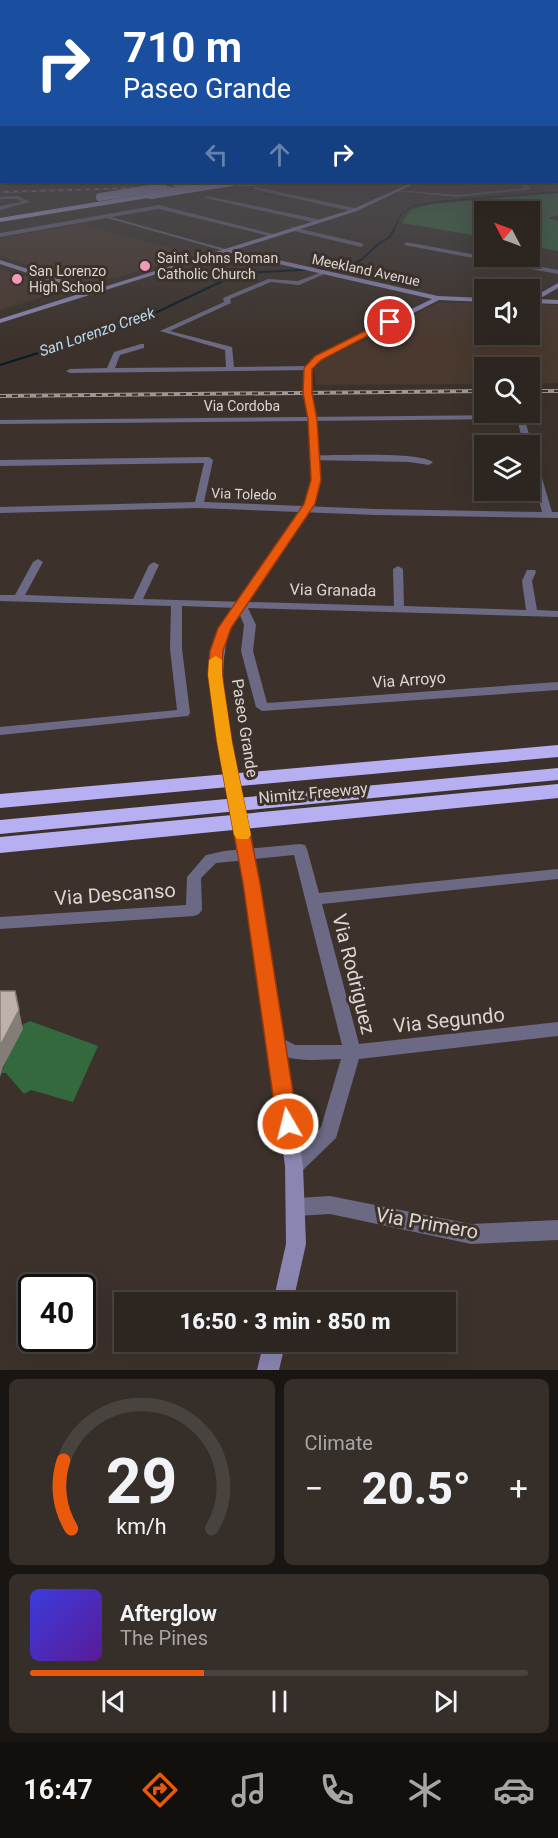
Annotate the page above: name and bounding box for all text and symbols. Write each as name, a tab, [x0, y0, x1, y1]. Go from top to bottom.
text: 710 m	[123, 23, 242, 72]
icon: right	[24, 24, 102, 102]
text: Paseo Grande	[123, 73, 291, 105]
icon: left	[200, 138, 233, 171]
icon: ahead	[263, 138, 296, 171]
icon: right	[326, 138, 359, 171]
north arrow	[474, 201, 540, 267]
map controls	[474, 201, 540, 501]
place label: Saint Johns Roman Catholic Church	[157, 250, 278, 282]
street label: Meekland Avenue	[311, 251, 421, 289]
marker: Saint Johns Roman Catholic Church	[138, 259, 152, 273]
place label: San Lorenzo High School	[29, 263, 106, 295]
marker: San Lorenzo High School	[10, 272, 24, 286]
button: sound	[474, 279, 540, 345]
pin	[364, 296, 415, 347]
water label: San Lorenzo Creek	[37, 304, 158, 360]
icon: arrive	[373, 305, 406, 338]
button: search	[474, 357, 540, 423]
street label: Via Cordoba	[204, 398, 280, 414]
button: layers	[474, 435, 540, 501]
street label: Via Toledo	[211, 485, 277, 503]
street label: Via Granada	[289, 580, 377, 600]
street label: Via Arroyo	[372, 668, 446, 692]
street label: Paseo Grande	[228, 677, 262, 779]
street label: Nimitz Freeway	[258, 779, 369, 807]
street label: Via Descanso	[53, 878, 177, 910]
street label: Via Rodriguez	[327, 911, 381, 1037]
street label: Via Segundo	[392, 1002, 506, 1038]
position arrow	[256, 1092, 320, 1156]
street label: Via Primero	[374, 1202, 480, 1244]
speed limit sign: 40	[18, 1274, 96, 1352]
text: 16:50 · 3 min · 850 m	[180, 1309, 390, 1334]
text: Climate	[305, 1431, 373, 1455]
text: 29	[106, 1445, 178, 1518]
text: 20.5°	[362, 1462, 471, 1515]
text: −	[305, 1469, 323, 1508]
text: +	[509, 1469, 528, 1508]
text: km/h	[117, 1514, 167, 1539]
text: Afterglow	[120, 1601, 217, 1626]
text: The Pines	[120, 1626, 208, 1650]
icon: previous	[97, 1685, 130, 1718]
icon: pause	[263, 1685, 296, 1718]
icon: next	[429, 1685, 462, 1718]
icon: directions	[139, 1769, 181, 1811]
icon: music	[228, 1769, 270, 1811]
icon: phone	[316, 1769, 358, 1811]
icon: climate	[404, 1769, 446, 1811]
icon: car	[493, 1769, 535, 1811]
text: 16:47	[23, 1774, 93, 1806]

